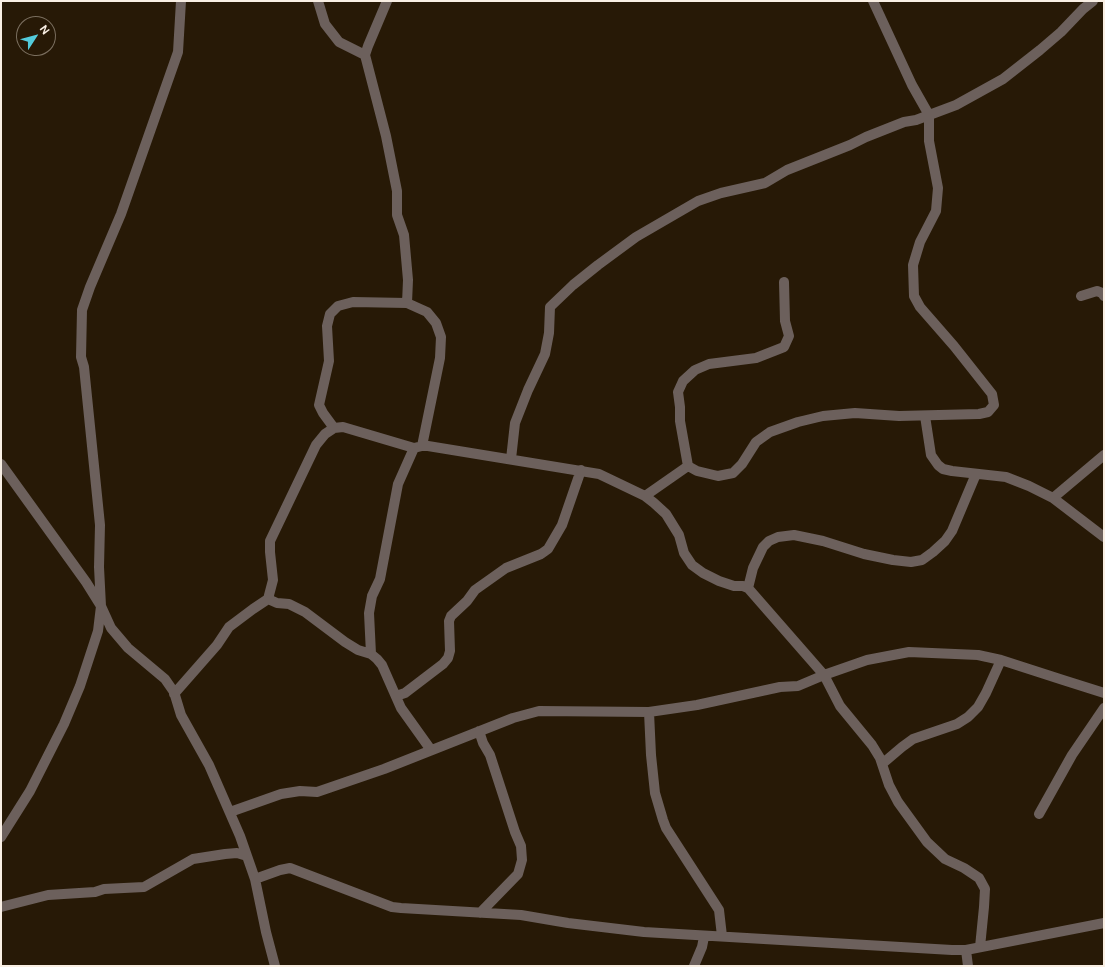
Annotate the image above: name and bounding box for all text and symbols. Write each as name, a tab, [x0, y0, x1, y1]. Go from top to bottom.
north arrow	[16, 16, 56, 56]
text: N	[37, 22, 53, 37]

